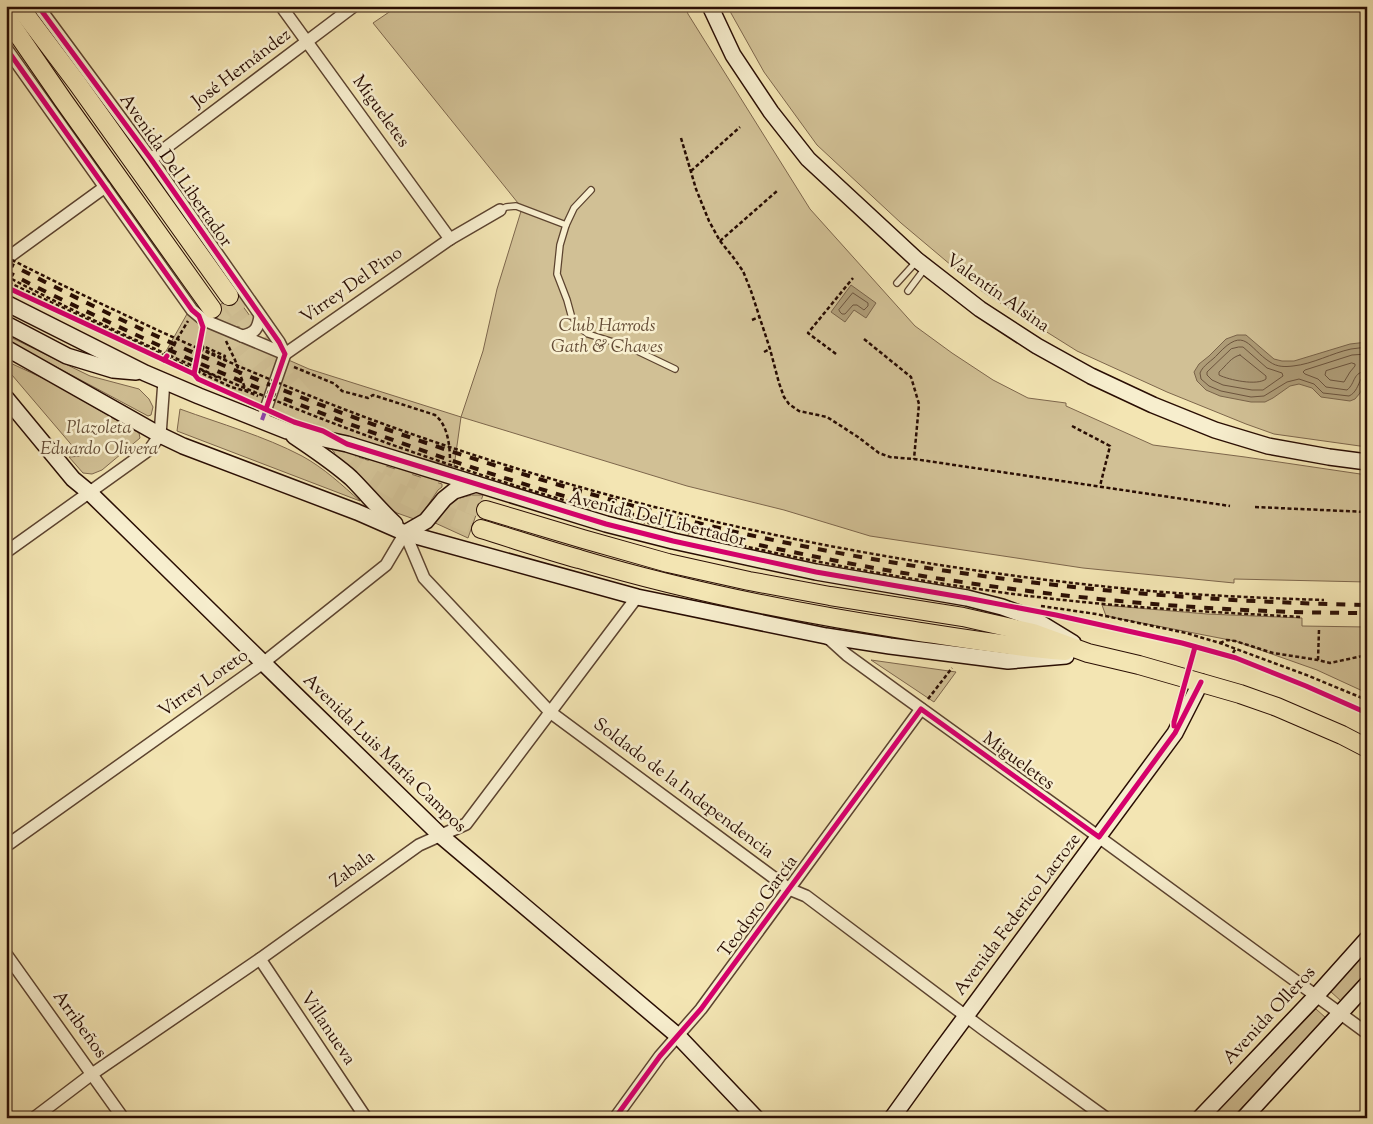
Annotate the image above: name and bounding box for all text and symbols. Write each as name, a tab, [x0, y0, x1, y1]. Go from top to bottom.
street label: José Hernández	[186, 23, 297, 116]
street label: Migueletes	[345, 70, 415, 154]
street label: Avenida Del Libertador	[112, 89, 238, 253]
street label: Virrey Del Pino	[296, 241, 409, 331]
street label: Valentín Alsina	[940, 248, 1054, 340]
park label: Club Harrods Gath & Chaves	[551, 314, 663, 361]
park label: Plazoleta Eduardo Olivera	[40, 416, 158, 463]
street label: Avenida Del Libertador	[566, 485, 749, 555]
street label: Virrey Loreto	[154, 643, 254, 725]
street label: Avenida Luis María Campos	[296, 669, 472, 839]
street label: Soldado de la Independencia	[587, 712, 779, 866]
street label: Migueletes	[976, 727, 1060, 797]
street label: Avenida Federico Lacroze	[948, 828, 1088, 1002]
street label: Zabala	[325, 845, 381, 895]
street label: Teodoro García	[713, 851, 805, 963]
street label: Avenida Olleros	[1217, 961, 1323, 1071]
street label: Arribeños	[45, 986, 113, 1064]
street label: Villanueva	[293, 987, 361, 1071]

